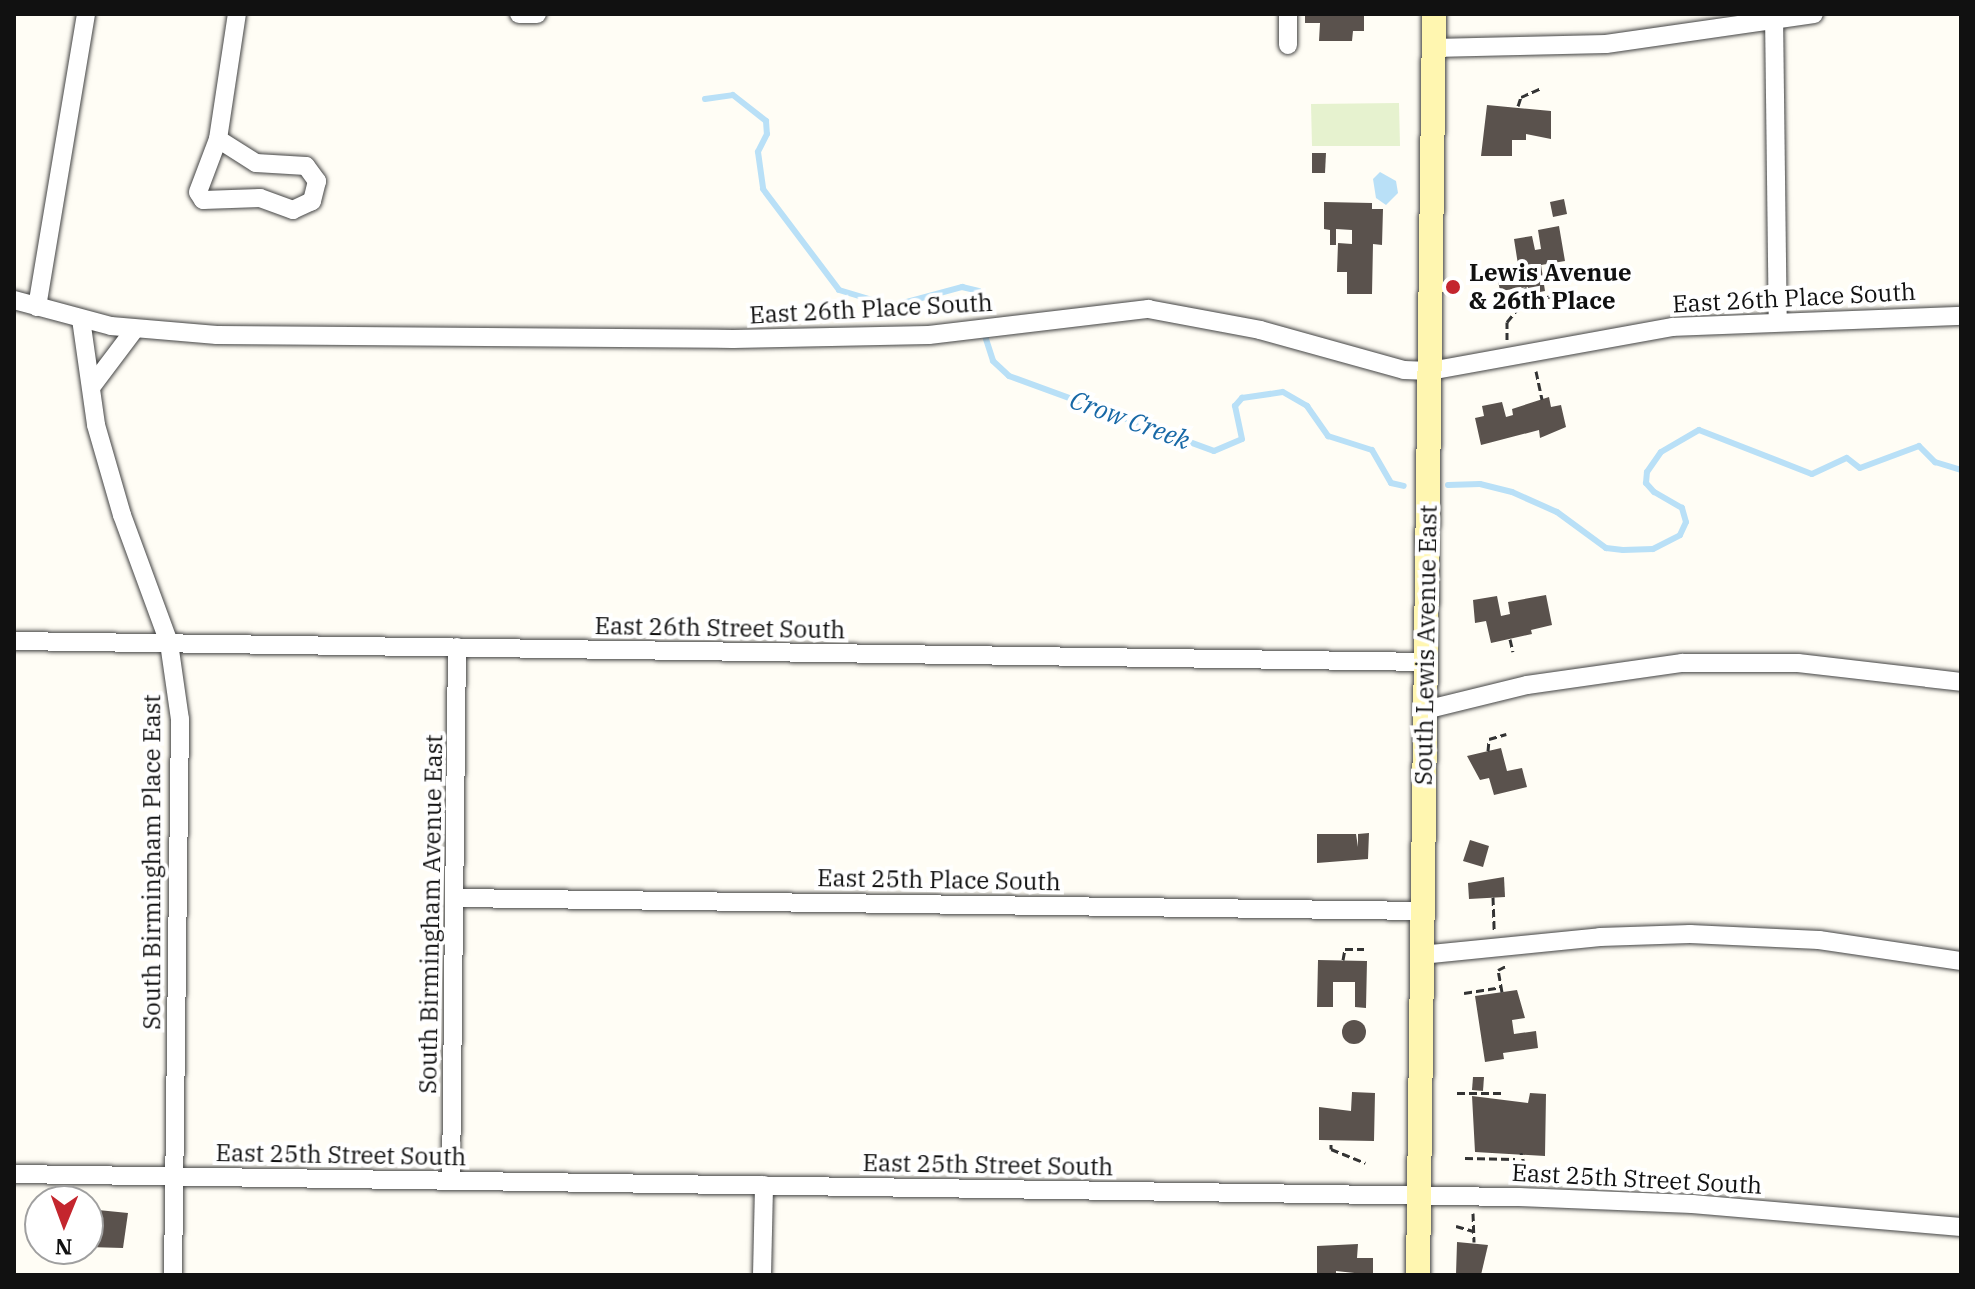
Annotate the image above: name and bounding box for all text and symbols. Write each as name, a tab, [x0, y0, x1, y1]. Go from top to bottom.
place label: Lewis Avenue & 26th Place	[1469, 259, 1632, 315]
street label: East 26th Place South	[1672, 277, 1916, 319]
marker: Lewis Avenue & 26th Place	[1444, 278, 1462, 296]
street label: East 26th Place South	[749, 288, 993, 330]
water label: Crow Creek	[1066, 384, 1194, 456]
street label: South Lewis Avenue East	[1409, 504, 1443, 786]
street label: East 26th Street South	[594, 611, 846, 645]
street label: South Birmingham Place East	[138, 694, 166, 1030]
street label: South Birmingham Avenue East	[413, 734, 449, 1094]
street label: East 25th Place South	[817, 863, 1061, 897]
street label: East 25th Street South	[215, 1138, 467, 1172]
street label: East 25th Street South	[862, 1148, 1114, 1182]
street label: East 25th Street South	[1511, 1158, 1763, 1200]
north arrow	[24, 1185, 104, 1265]
text: N	[55, 1233, 73, 1262]

